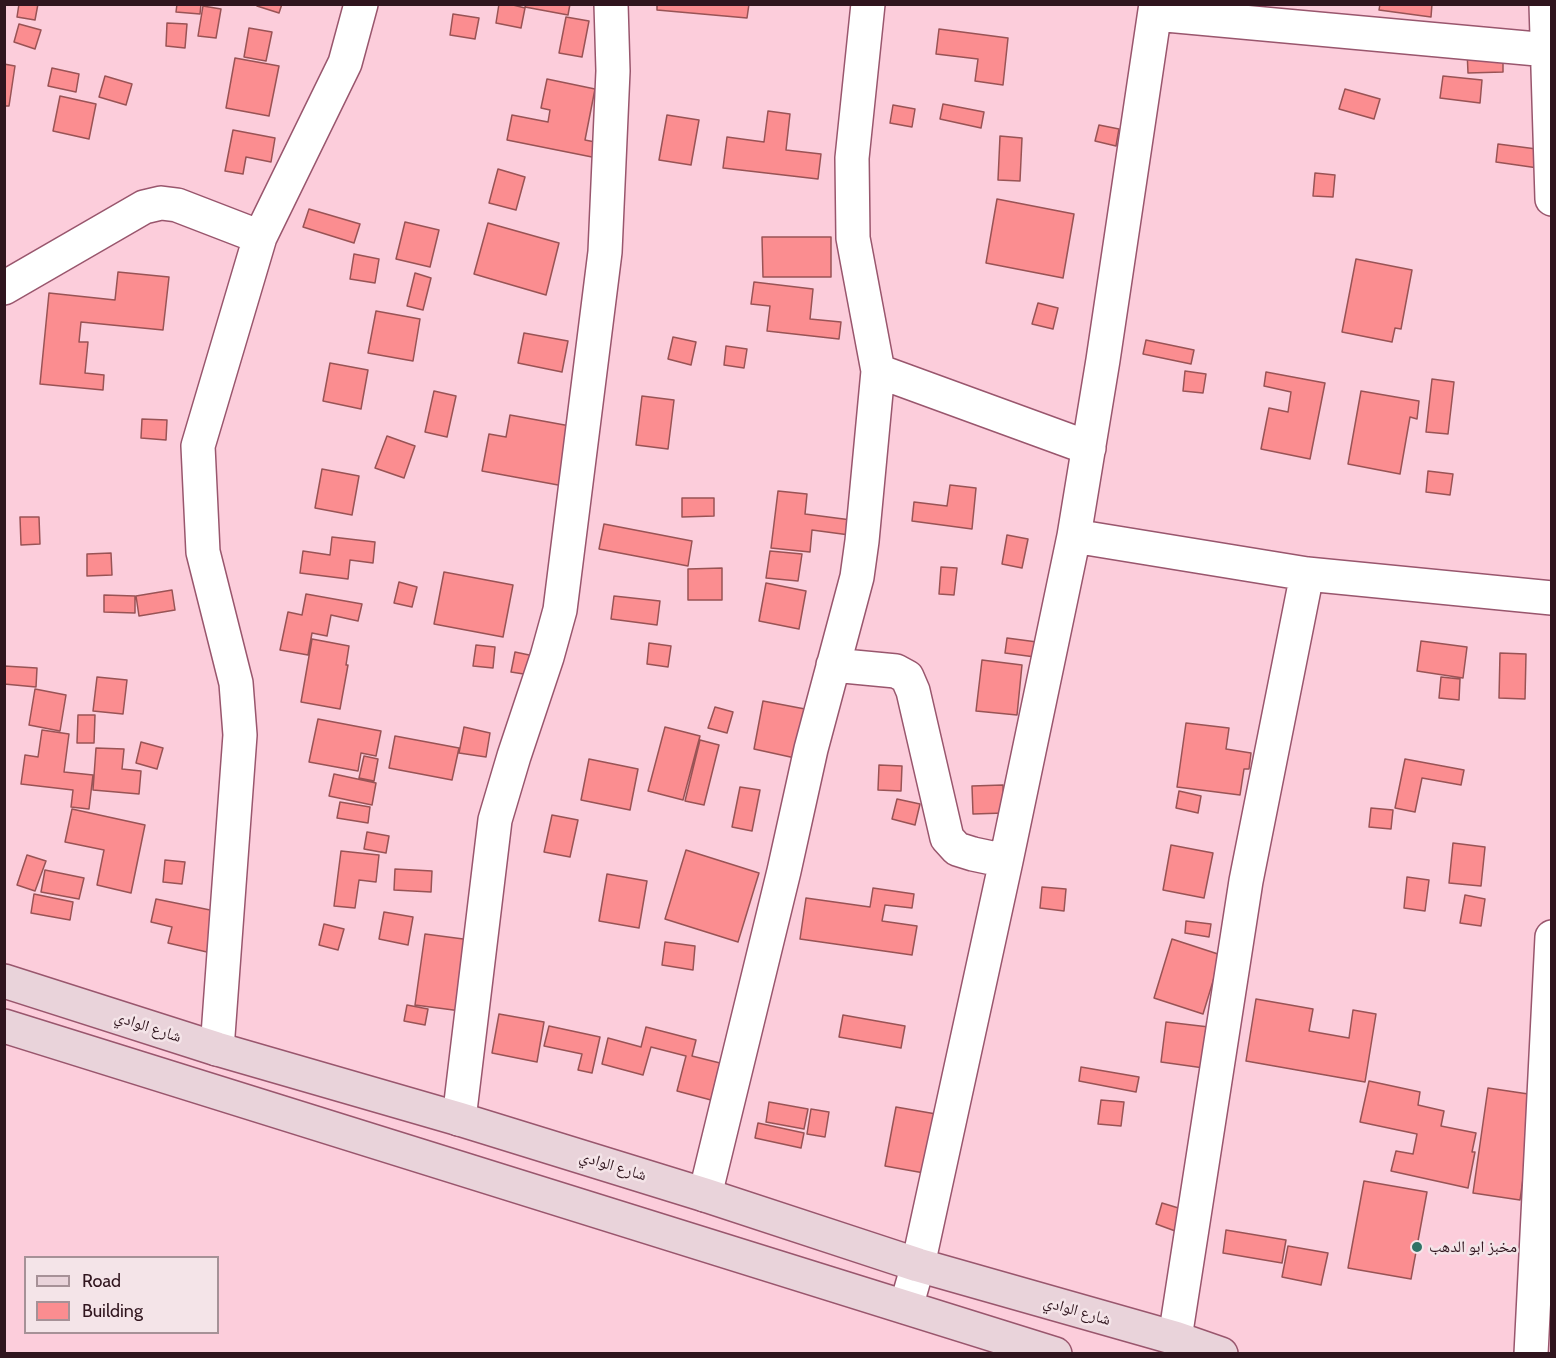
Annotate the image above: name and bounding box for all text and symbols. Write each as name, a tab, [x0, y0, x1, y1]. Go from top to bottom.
street label: شارع الوادي	[112, 1007, 184, 1047]
street label: شارع الوادي	[577, 1147, 649, 1185]
place label: مخبز ابو الدهب	[1429, 1237, 1517, 1257]
marker: مخبز ابو الدهب	[1410, 1240, 1424, 1254]
legend	[24, 1256, 219, 1334]
text: Road	[82, 1270, 121, 1292]
street label: شارع الوادي	[1041, 1292, 1113, 1330]
text: Building	[82, 1300, 143, 1322]

